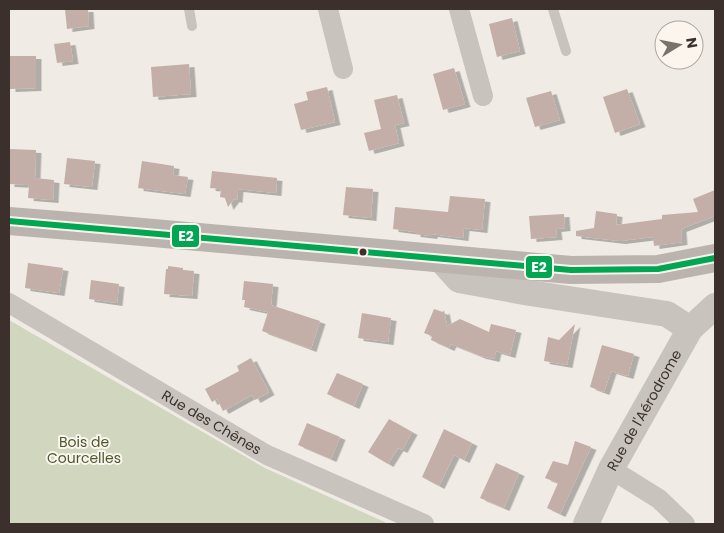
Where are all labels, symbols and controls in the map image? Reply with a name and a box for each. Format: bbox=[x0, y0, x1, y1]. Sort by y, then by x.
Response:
north arrow bbox=[654, 20, 704, 70]
text: N bbox=[681, 36, 703, 50]
line badge: E2 bbox=[171, 224, 200, 248]
text: E2 bbox=[178, 226, 194, 246]
unlabelled marker bbox=[358, 247, 368, 257]
line badge: E2 bbox=[525, 255, 553, 279]
text: E2 bbox=[531, 257, 547, 277]
street label: Rue de l'Aérodrome bbox=[602, 345, 687, 475]
street label: Rue des Chênes bbox=[158, 385, 265, 459]
park label: Bois de Courcelles bbox=[47, 432, 121, 468]

